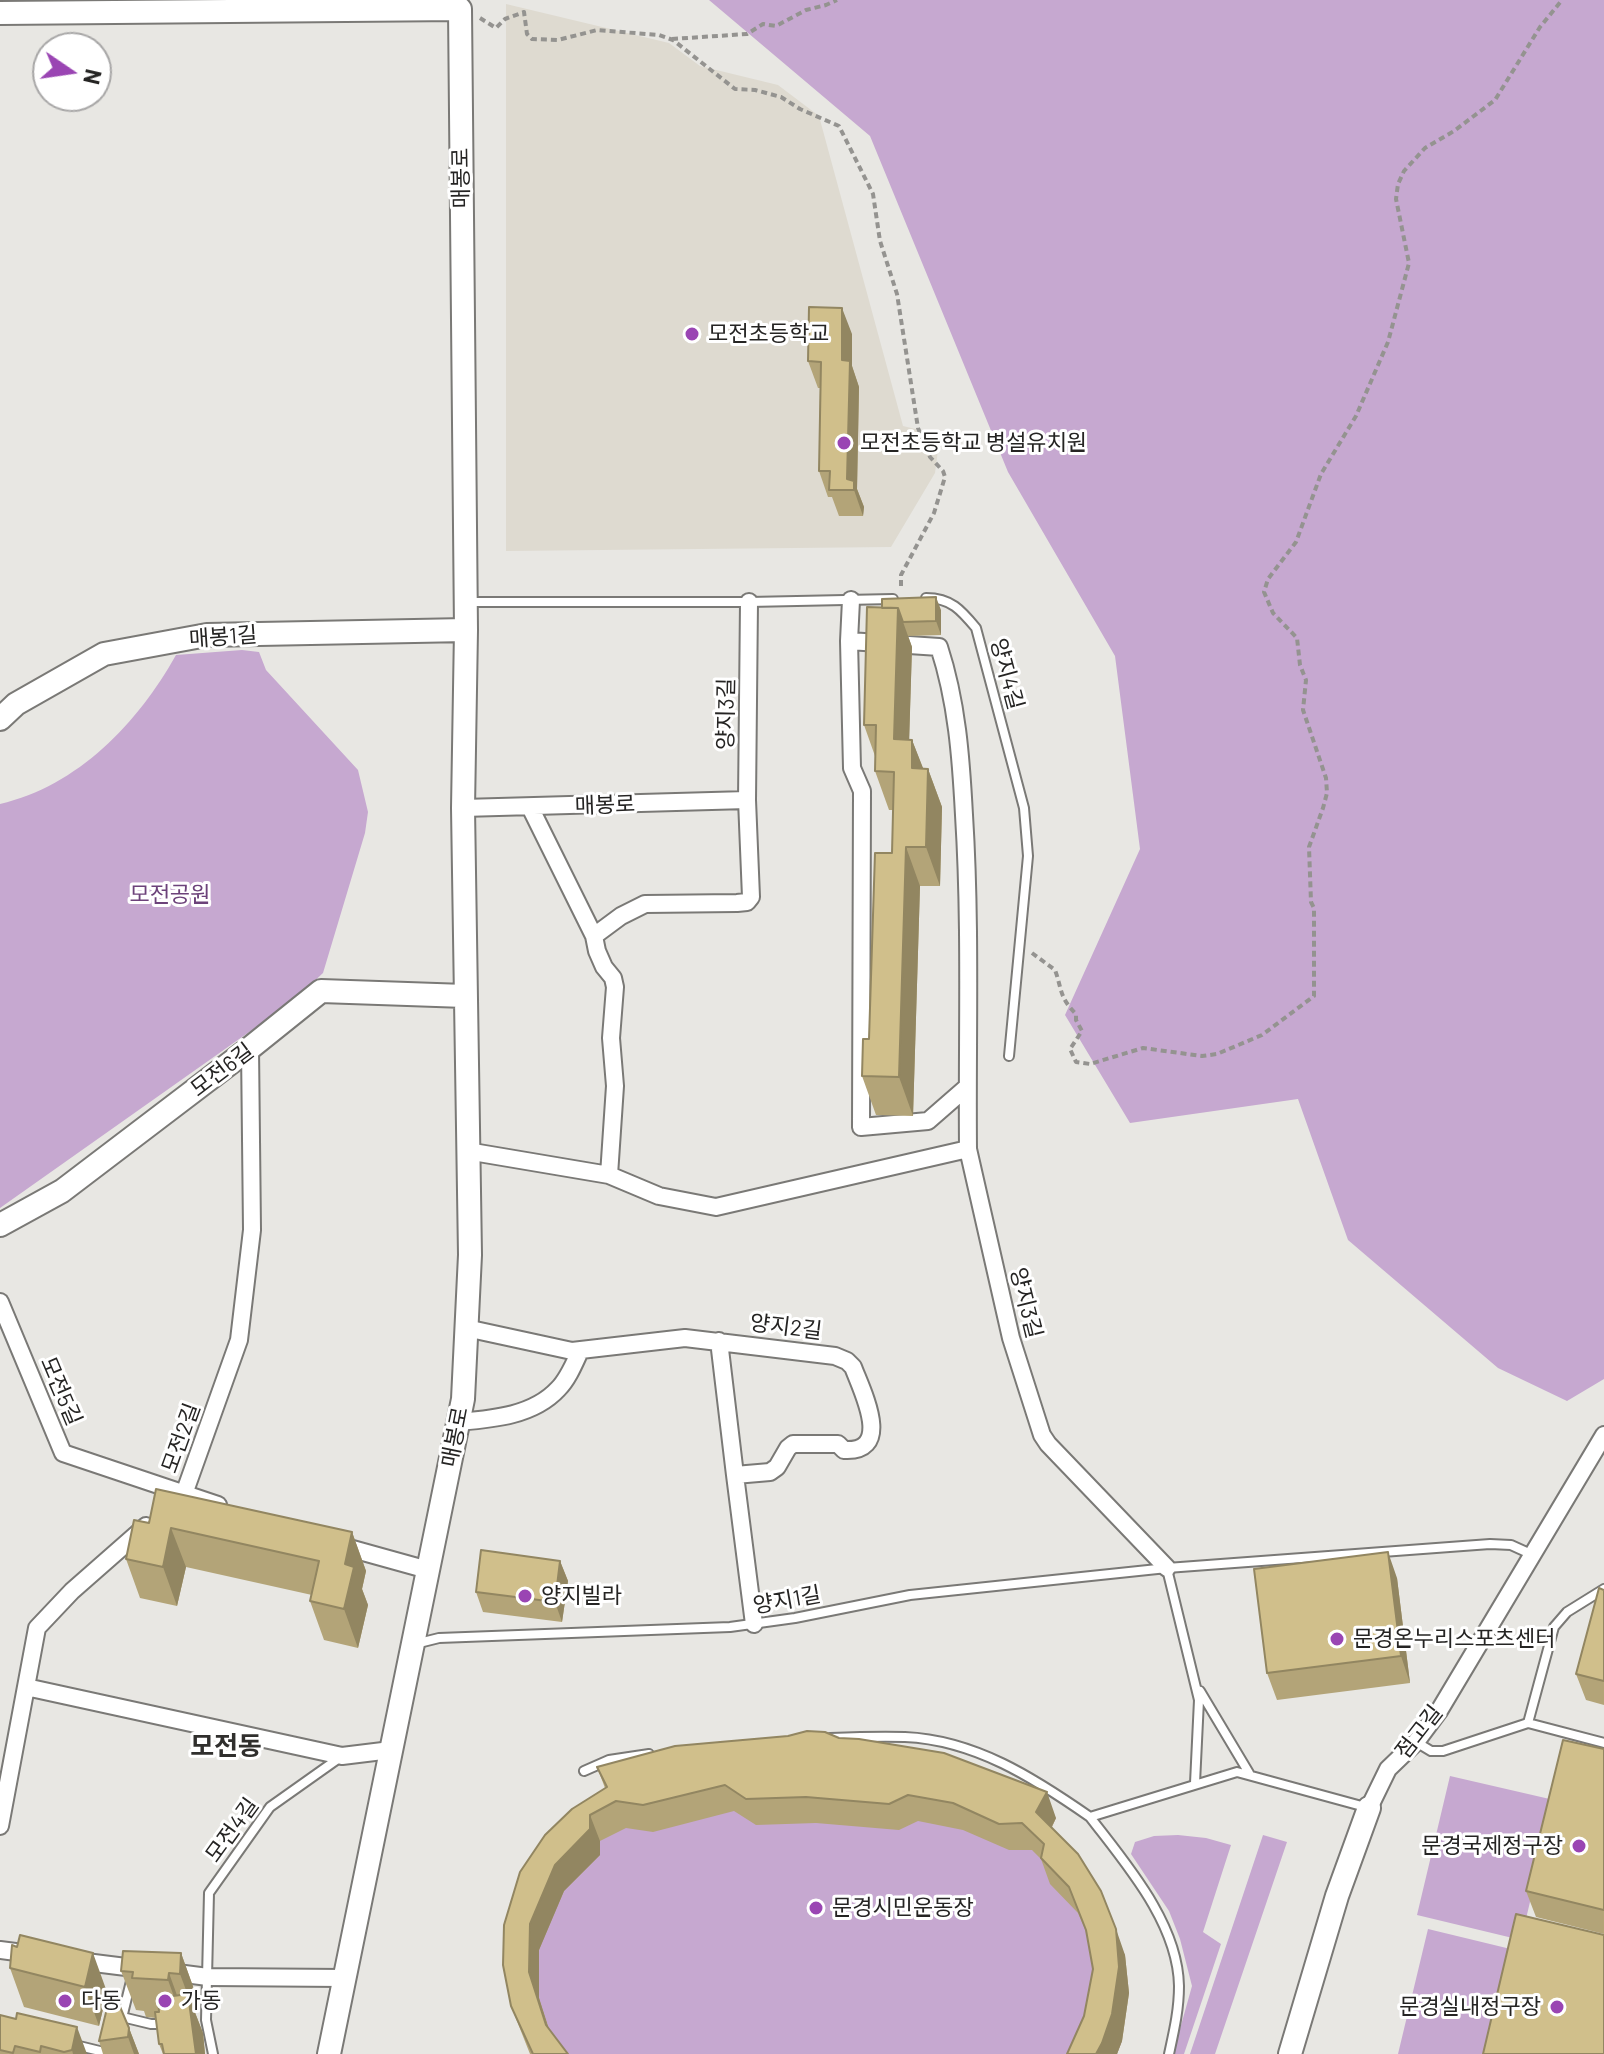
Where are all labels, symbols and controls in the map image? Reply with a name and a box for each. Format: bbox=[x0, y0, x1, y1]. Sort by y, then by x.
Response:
north arrow bbox=[32, 32, 112, 112]
text: N bbox=[79, 67, 108, 87]
street label: 매봉로 bbox=[447, 147, 475, 209]
place label: 모전초등학교 bbox=[708, 321, 829, 347]
marker: 모전초등학교 bbox=[683, 325, 701, 343]
place label: 모전초등학교 병설유치원 bbox=[860, 430, 1087, 456]
marker: 모전초등학교 병설유치원 bbox=[835, 434, 853, 452]
street label: 매봉1길 bbox=[188, 621, 258, 653]
street label: 양지4길 bbox=[985, 635, 1029, 713]
street label: 양지3길 bbox=[712, 678, 740, 750]
street label: 매봉로 bbox=[574, 791, 636, 819]
park label: 모전공원 bbox=[130, 882, 210, 908]
street label: 모전6길 bbox=[185, 1038, 259, 1102]
street label: 양지3길 bbox=[1004, 1265, 1048, 1341]
street label: 양지2길 bbox=[748, 1309, 824, 1345]
street label: 모전5길 bbox=[35, 1353, 87, 1429]
street label: 모전2길 bbox=[156, 1399, 206, 1477]
street label: 매봉로 bbox=[436, 1405, 474, 1469]
street label: 양지1길 bbox=[751, 1581, 823, 1619]
place label: 양지빌라 bbox=[541, 1583, 622, 1609]
marker: 양지빌라 bbox=[516, 1587, 534, 1605]
place label: 문경온누리스포츠센터 bbox=[1353, 1626, 1555, 1652]
marker: 문경온누리스포츠센터 bbox=[1328, 1630, 1346, 1648]
street label: 점고길 bbox=[1390, 1700, 1448, 1764]
district label: 모전동 bbox=[190, 1730, 262, 1762]
street label: 모전4길 bbox=[200, 1793, 264, 1867]
place label: 문경국제정구장 bbox=[1421, 1833, 1563, 1859]
marker: 문경국제정구장 bbox=[1570, 1837, 1588, 1855]
place label: 문경시민운동장 bbox=[832, 1895, 974, 1921]
marker: 문경시민운동장 bbox=[807, 1899, 825, 1917]
place label: 다동 bbox=[81, 1988, 121, 2014]
place label: 가동 bbox=[181, 1988, 221, 2014]
marker: 다동 bbox=[56, 1992, 74, 2010]
marker: 가동 bbox=[156, 1992, 174, 2010]
place label: 문경실내정구장 bbox=[1399, 1994, 1541, 2020]
marker: 문경실내정구장 bbox=[1548, 1998, 1566, 2016]

